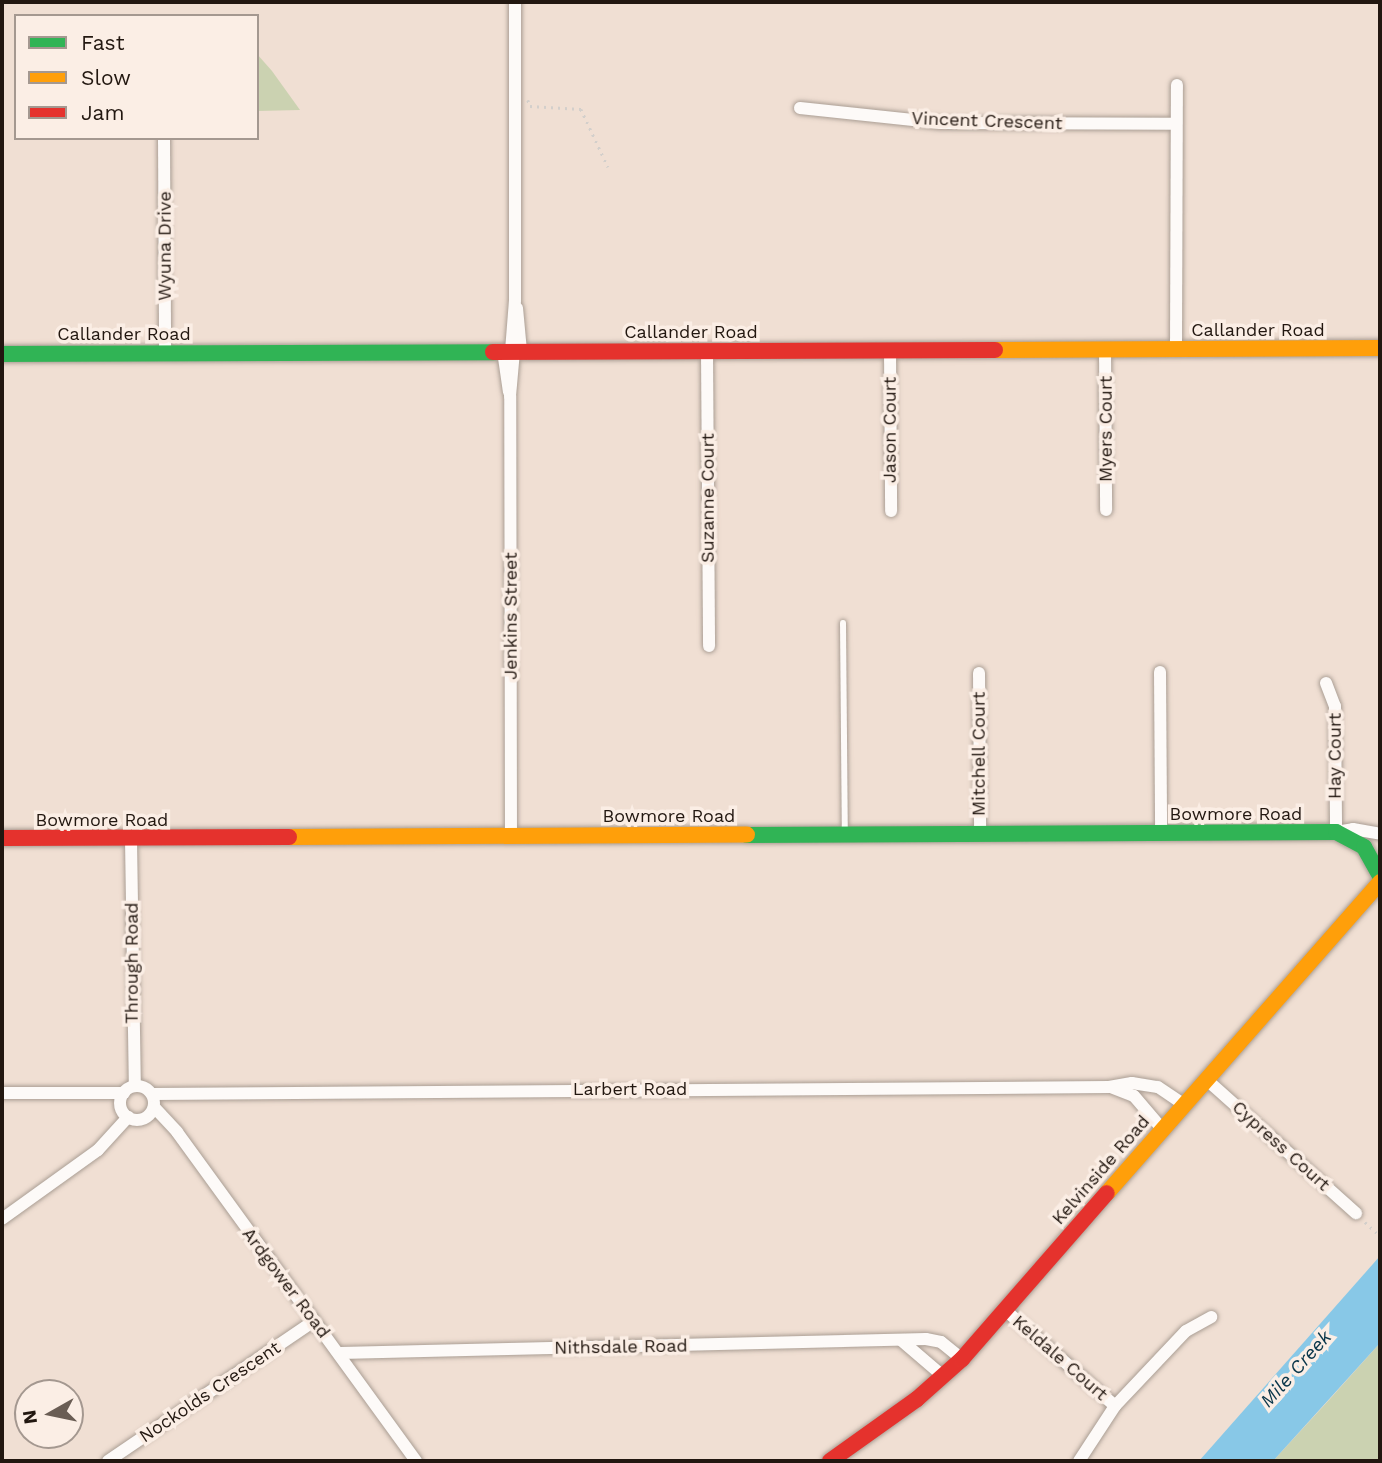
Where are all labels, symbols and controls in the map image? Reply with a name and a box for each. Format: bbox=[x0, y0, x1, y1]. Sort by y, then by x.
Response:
legend bbox=[14, 14, 259, 140]
text: Fast bbox=[81, 30, 125, 55]
text: Slow bbox=[81, 65, 131, 90]
text: Jam bbox=[81, 100, 124, 125]
street label: Vincent Crescent bbox=[911, 108, 1063, 134]
street label: Wyuna Drive bbox=[154, 191, 176, 301]
street label: Callander Road bbox=[1191, 319, 1325, 341]
street label: Callander Road bbox=[624, 321, 758, 343]
street label: Callander Road bbox=[57, 323, 191, 345]
street label: Myers Court bbox=[1095, 376, 1117, 482]
street label: Jason Court bbox=[879, 377, 901, 483]
street label: Suzanne Court bbox=[697, 433, 719, 563]
street label: Jenkins Street bbox=[500, 552, 522, 680]
street label: Mitchell Court bbox=[968, 691, 990, 817]
street label: Hay Court bbox=[1324, 713, 1346, 799]
street label: Bowmore Road bbox=[1170, 803, 1302, 825]
street label: Bowmore Road bbox=[603, 805, 735, 827]
street label: Bowmore Road bbox=[36, 809, 168, 831]
street label: Through Road bbox=[121, 902, 143, 1024]
street label: Larbert Road bbox=[573, 1078, 687, 1100]
street label: Cypress Court bbox=[1228, 1096, 1334, 1196]
street label: Kelvinside Road bbox=[1048, 1111, 1154, 1229]
street label: Ardgower Road bbox=[237, 1223, 335, 1343]
street label: Keldale Court bbox=[1008, 1311, 1112, 1405]
water label: Mile Creek bbox=[1256, 1326, 1336, 1412]
street label: Nithsdale Road bbox=[554, 1335, 688, 1359]
street label: Nockolds Crescent bbox=[135, 1337, 285, 1447]
north arrow bbox=[14, 1379, 84, 1449]
text: N bbox=[17, 1408, 42, 1426]

